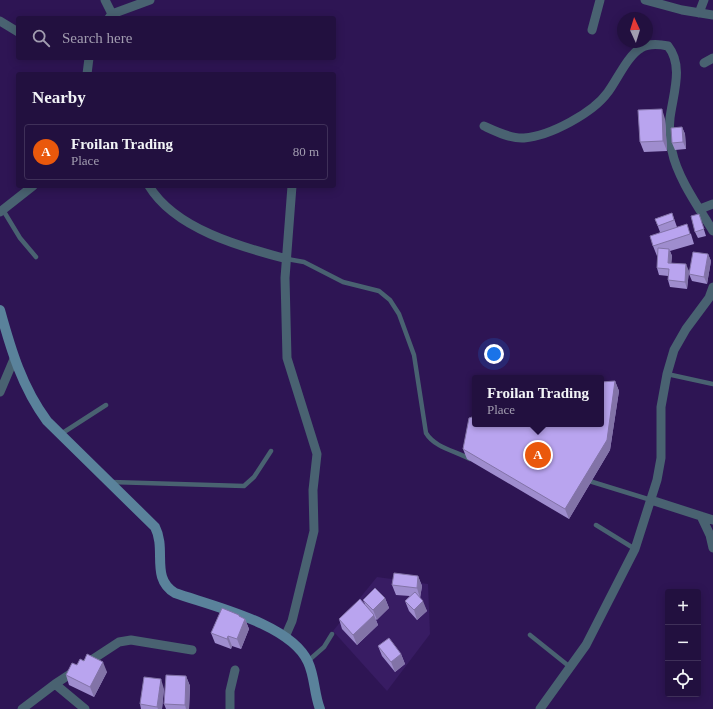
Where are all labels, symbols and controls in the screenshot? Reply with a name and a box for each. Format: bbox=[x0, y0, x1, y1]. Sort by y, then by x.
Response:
north arrow bbox=[617, 12, 653, 48]
search box bbox=[16, 16, 336, 60]
icon: search bbox=[30, 27, 52, 49]
text: Search here bbox=[62, 30, 132, 46]
text: Nearby bbox=[32, 88, 86, 107]
text: Froilan Trading bbox=[71, 136, 173, 152]
text: A bbox=[41, 144, 51, 159]
text: 80 m bbox=[293, 144, 319, 159]
text: Place bbox=[71, 153, 99, 168]
your location bbox=[484, 344, 504, 364]
popup bbox=[472, 375, 604, 427]
text: Froilan Trading bbox=[487, 385, 589, 401]
text: Place bbox=[487, 402, 515, 417]
pin: A bbox=[525, 440, 551, 470]
map controls bbox=[665, 589, 701, 697]
button: + bbox=[665, 589, 701, 625]
button: − bbox=[665, 625, 701, 661]
button: locate bbox=[665, 661, 701, 697]

